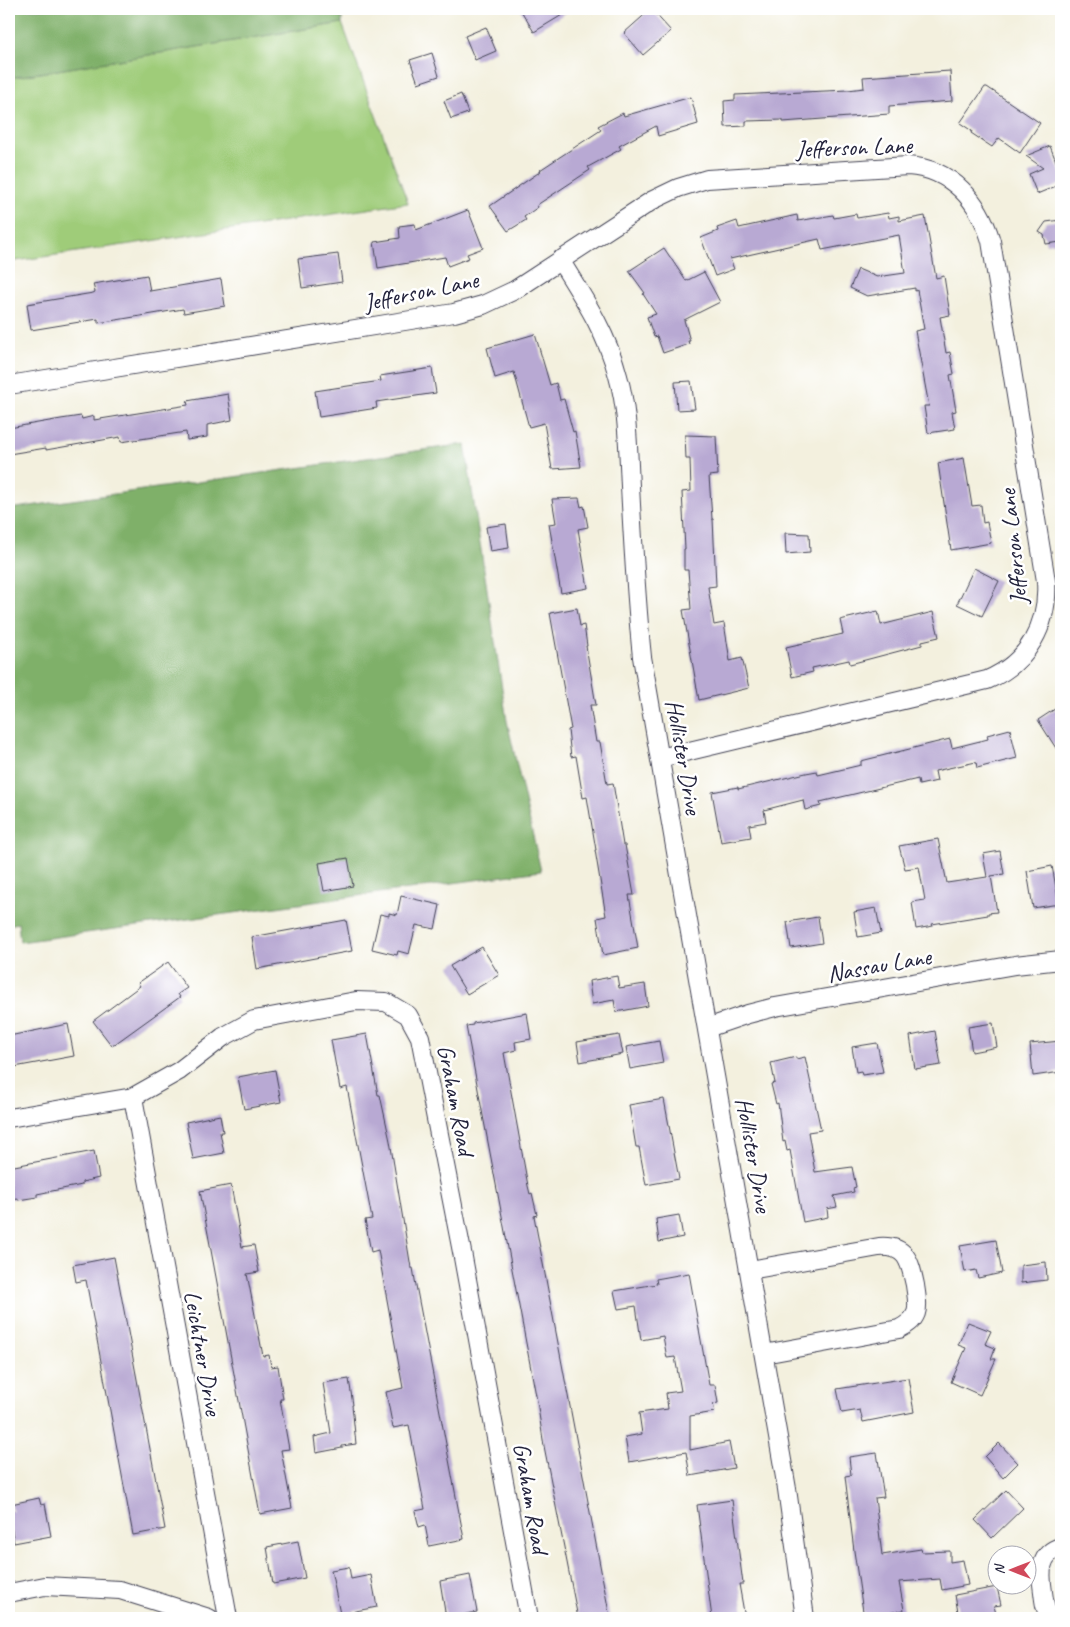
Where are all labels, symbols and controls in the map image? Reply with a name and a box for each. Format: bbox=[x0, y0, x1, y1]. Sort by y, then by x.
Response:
street label: Jefferson Lane bbox=[795, 130, 915, 164]
street label: Jefferson Lane bbox=[360, 264, 483, 318]
street label: Jefferson Lane bbox=[992, 486, 1034, 607]
street label: Hollister Drive bbox=[659, 697, 709, 819]
street label: Nassau Lane bbox=[825, 941, 935, 989]
street label: Graham Road bbox=[431, 1042, 482, 1161]
street label: Hollister Drive bbox=[729, 1095, 779, 1217]
street label: Leichtner Drive bbox=[177, 1288, 229, 1420]
street label: Graham Road bbox=[507, 1440, 556, 1559]
north arrow bbox=[988, 1544, 1038, 1594]
text: N bbox=[991, 1563, 1008, 1574]

